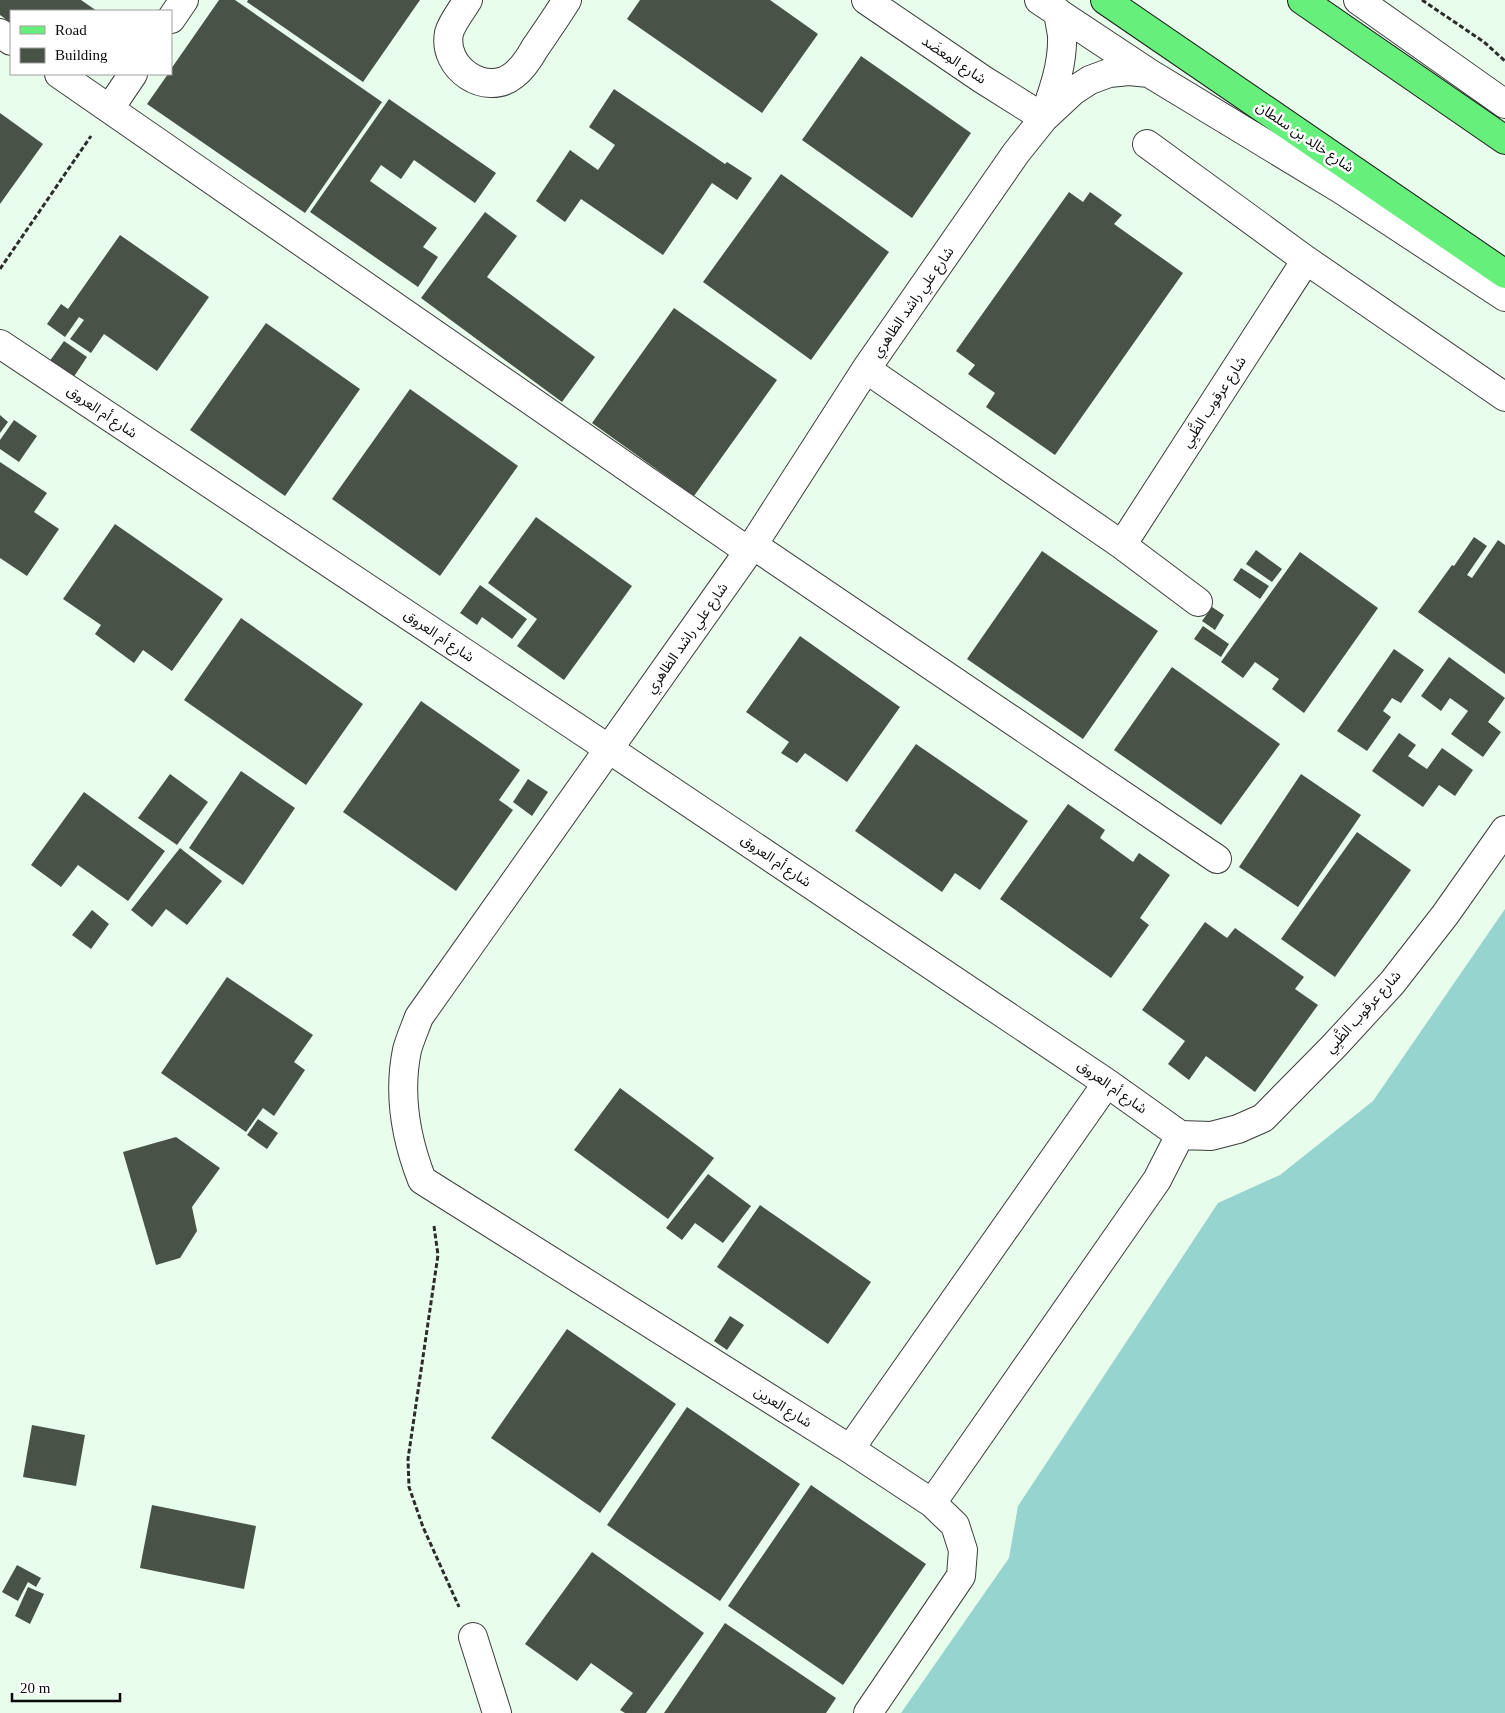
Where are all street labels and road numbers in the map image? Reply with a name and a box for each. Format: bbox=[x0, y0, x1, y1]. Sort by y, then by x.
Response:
street label: شارع المِعضَد bbox=[917, 33, 989, 89]
street label: شارع خالِد بن سلطان bbox=[1252, 99, 1356, 178]
street label: شارع علي راشد الظاهري bbox=[869, 244, 959, 362]
street label: شارع عرقوب الظَّبِي bbox=[1176, 352, 1252, 452]
street label: شارع أم العروق bbox=[62, 382, 141, 443]
street label: شارع علي راشد الظاهري bbox=[643, 580, 733, 698]
street label: شارع أم العروق bbox=[399, 606, 478, 667]
street label: شارع أم العروق bbox=[736, 831, 815, 892]
street label: شارع عرقوب الظَّبِي bbox=[1320, 966, 1406, 1058]
street label: شارع أم العروق bbox=[1073, 1056, 1151, 1119]
street label: شارع العرين bbox=[750, 1384, 814, 1433]

